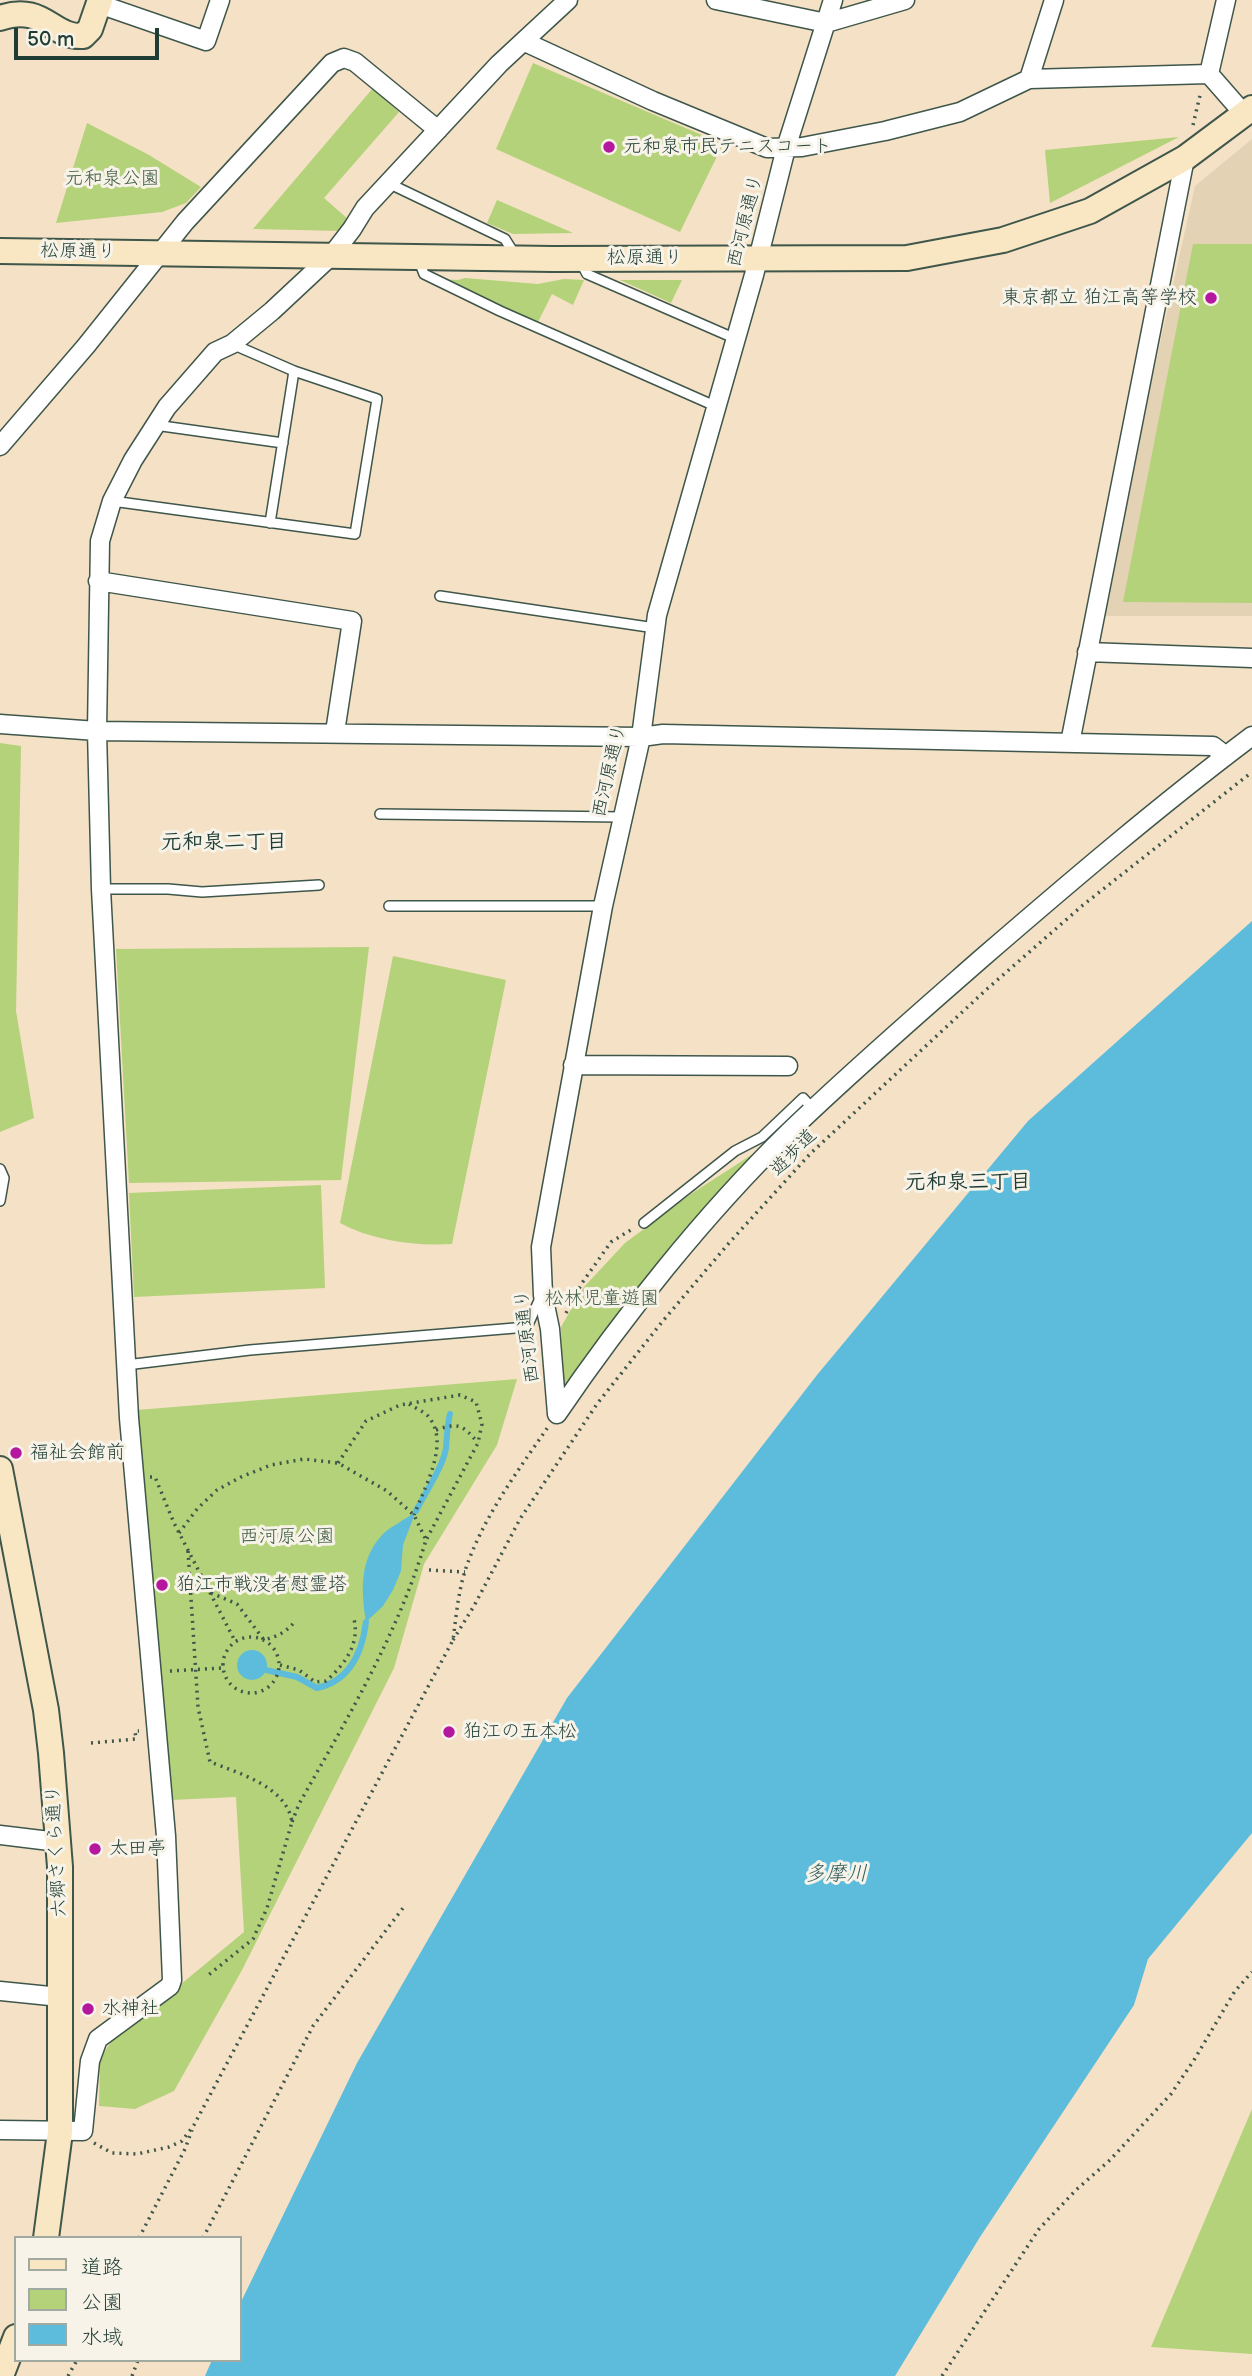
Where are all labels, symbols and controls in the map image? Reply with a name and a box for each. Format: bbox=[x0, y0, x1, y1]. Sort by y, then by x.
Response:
scale bar bbox=[18, 14, 163, 58]
text: 50 m bbox=[27, 27, 74, 52]
place label: 元和泉市民テニスコート bbox=[623, 136, 832, 158]
marker: 元和泉市民テニスコート bbox=[601, 139, 617, 155]
park label: 元和泉公園 bbox=[65, 168, 159, 190]
street label: 西河原通り bbox=[723, 172, 769, 270]
street label: 松原通り bbox=[40, 240, 116, 264]
street label: 松原通り bbox=[607, 247, 683, 269]
place label: 東京都立 狛江高等学校 bbox=[1002, 287, 1197, 309]
marker: 東京都立 狛江高等学校 bbox=[1203, 290, 1219, 306]
street label: 西河原通り bbox=[588, 722, 632, 820]
district label: 元和泉二丁目 bbox=[161, 830, 287, 856]
street label: 遊歩道 bbox=[766, 1125, 822, 1181]
district label: 元和泉三丁目 bbox=[905, 1170, 1031, 1196]
street label: 西河原通り bbox=[511, 1287, 545, 1385]
park label: 松林児童遊園 bbox=[545, 1288, 659, 1310]
place label: 福祉会館前 bbox=[30, 1442, 125, 1464]
marker: 福祉会館前 bbox=[8, 1445, 24, 1461]
park label: 西河原公園 bbox=[240, 1526, 334, 1548]
place label: 狛江市戦没者慰霊塔 bbox=[176, 1574, 347, 1596]
marker: 狛江市戦没者慰霊塔 bbox=[154, 1577, 170, 1593]
place label: 狛江の五本松 bbox=[463, 1721, 577, 1743]
marker: 狛江の五本松 bbox=[441, 1724, 457, 1740]
street label: 六郷さくら通り bbox=[42, 1784, 72, 1918]
place label: 太田亭 bbox=[109, 1838, 166, 1860]
marker: 太田亭 bbox=[87, 1841, 103, 1857]
water label: 多摩川 bbox=[805, 1862, 867, 1888]
place label: 水神社 bbox=[102, 1998, 159, 2020]
marker: 水神社 bbox=[80, 2001, 96, 2017]
legend bbox=[14, 2236, 242, 2362]
text: 道路 bbox=[81, 2255, 123, 2280]
text: 公園 bbox=[81, 2290, 123, 2315]
text: 水域 bbox=[81, 2325, 123, 2350]

